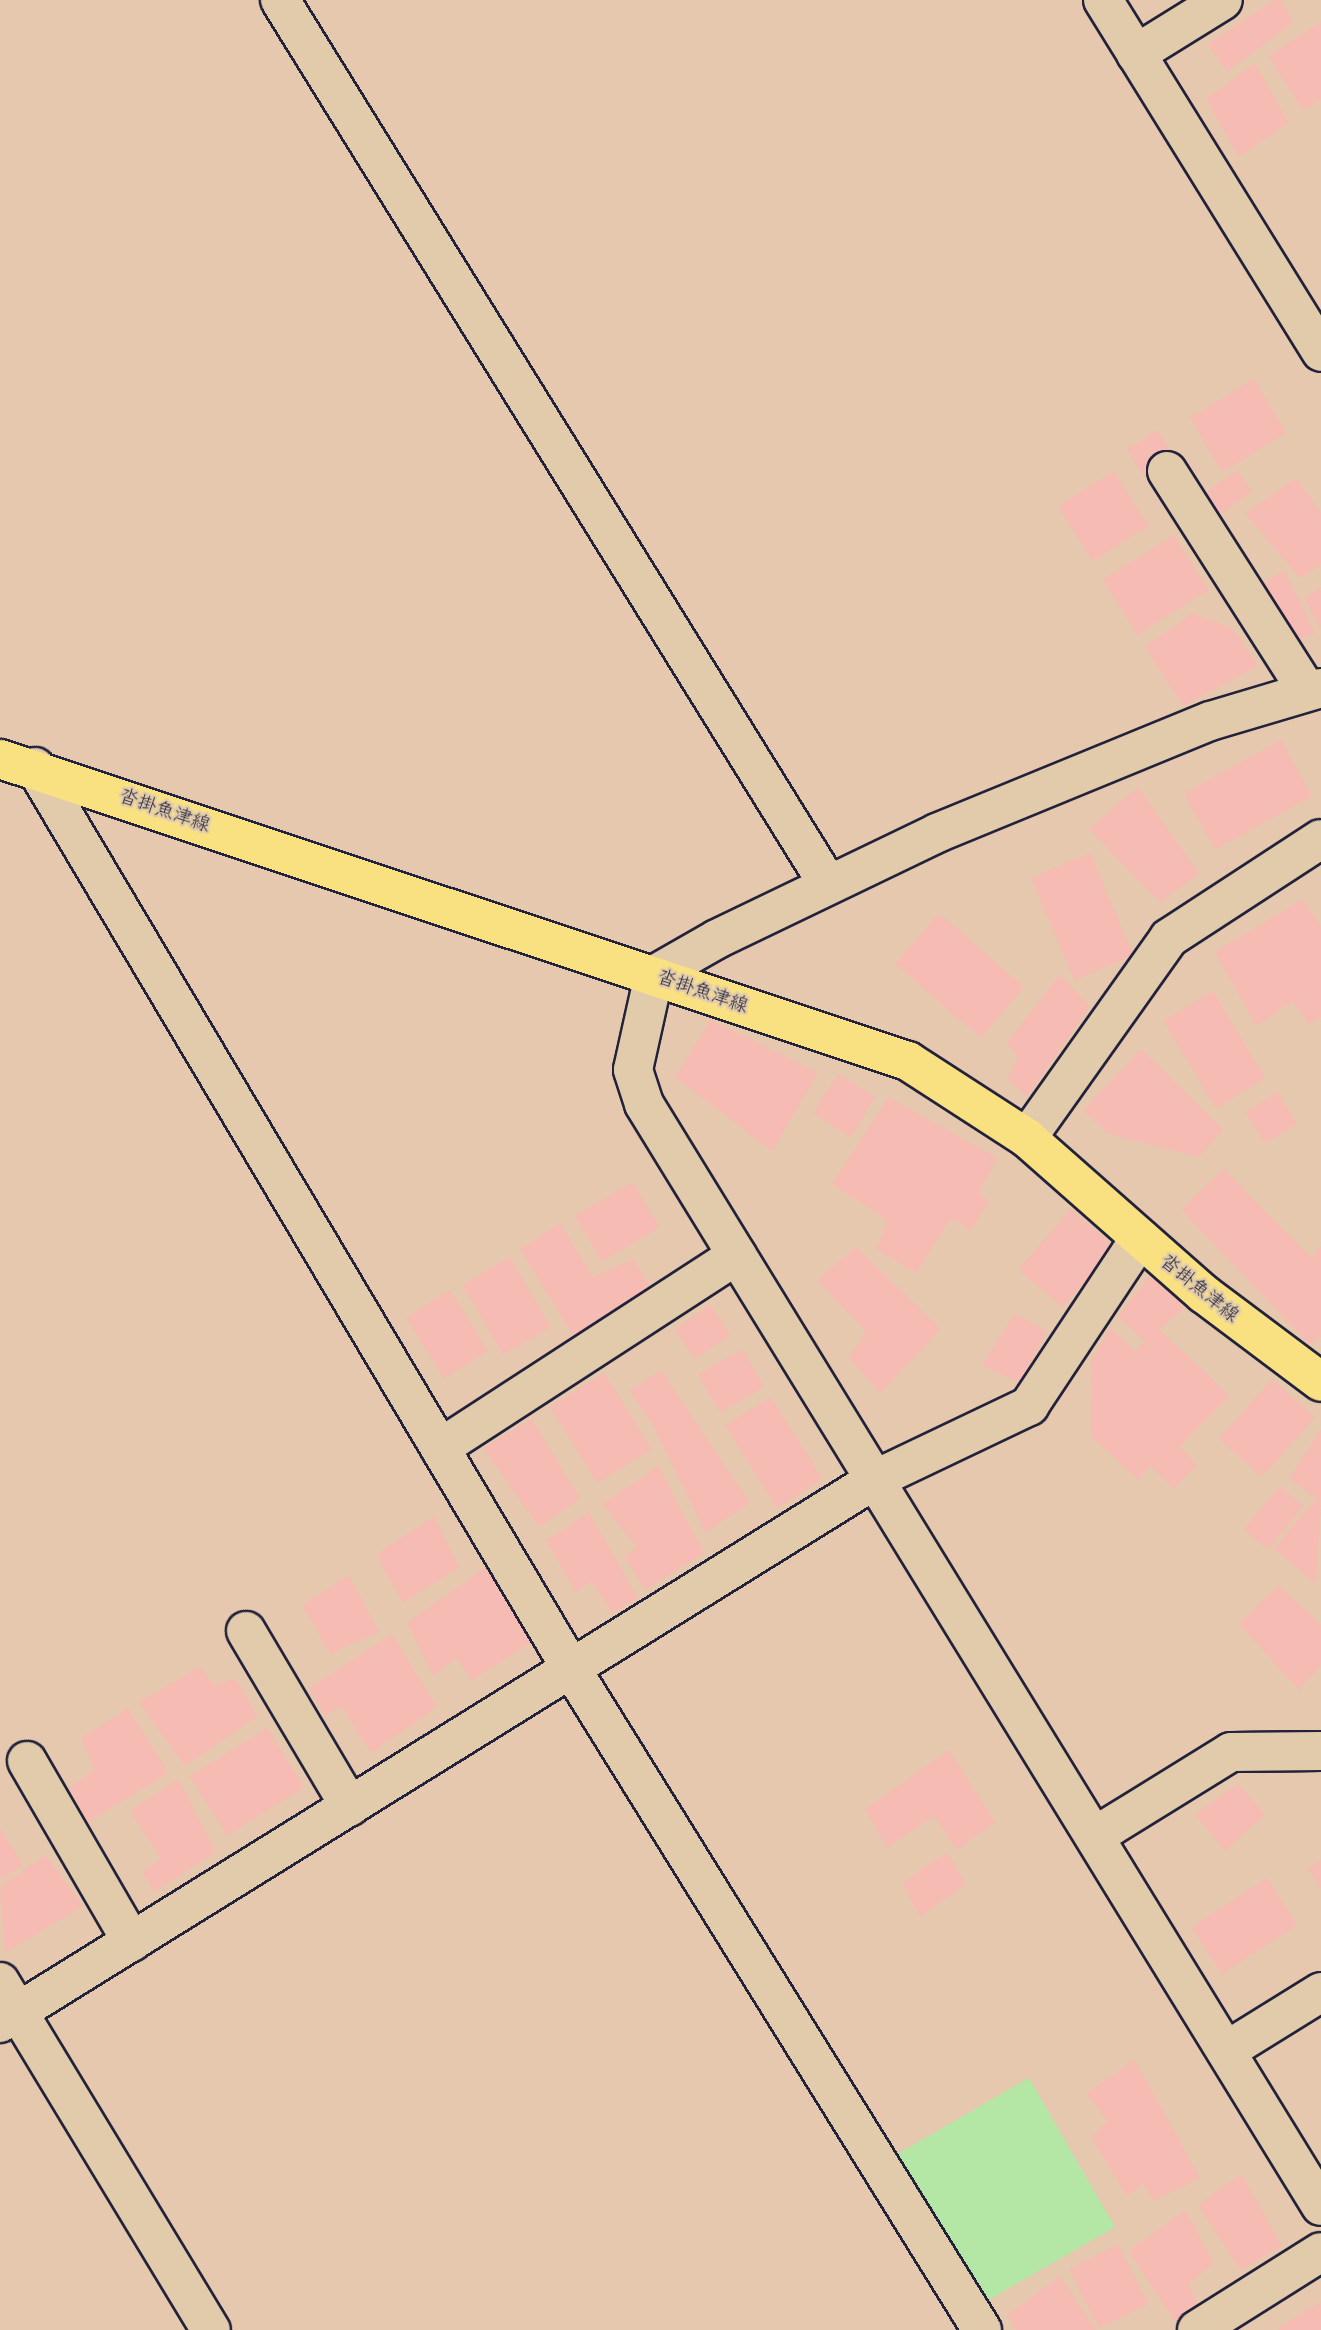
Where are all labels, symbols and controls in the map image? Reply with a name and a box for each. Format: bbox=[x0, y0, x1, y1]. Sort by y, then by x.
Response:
street label: 沓掛魚津線 bbox=[116, 784, 214, 836]
street label: 沓掛魚津線 bbox=[654, 965, 752, 1017]
street label: 沓掛魚津線 bbox=[1156, 1249, 1244, 1327]

